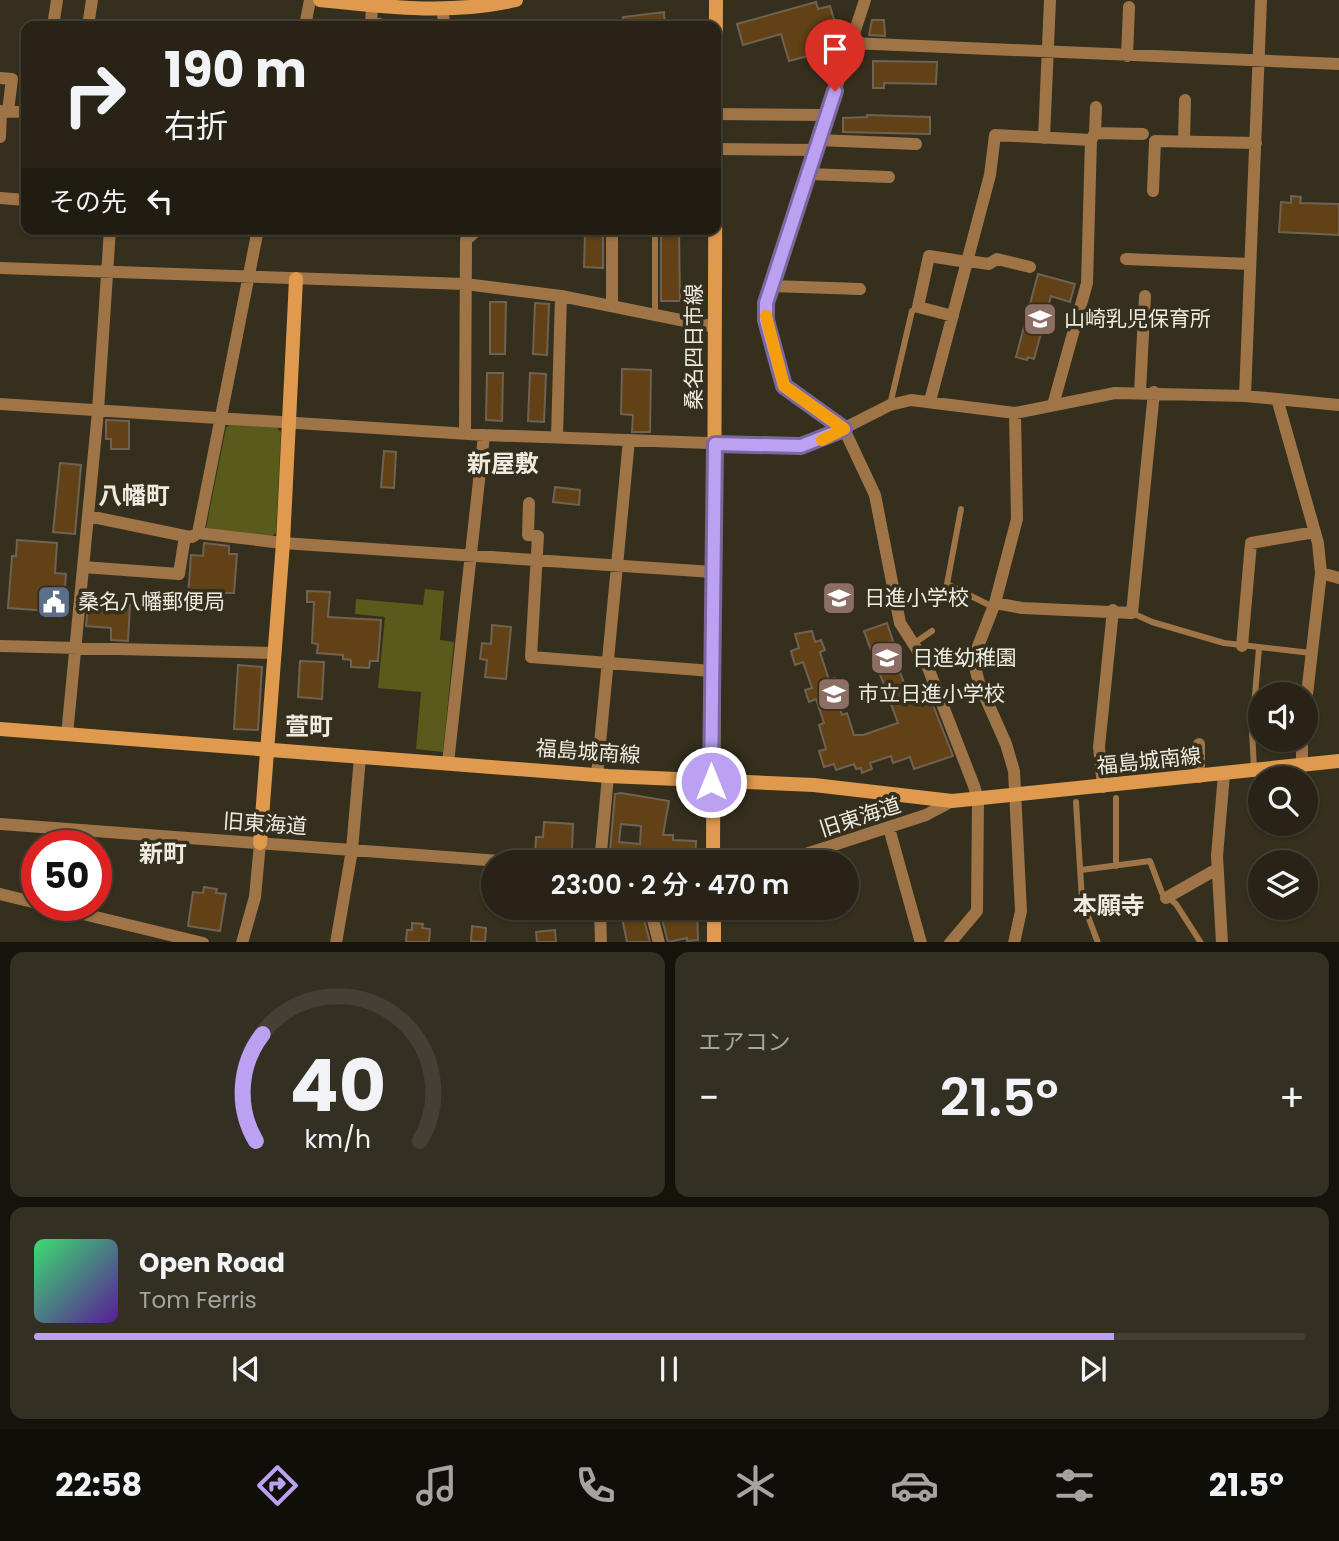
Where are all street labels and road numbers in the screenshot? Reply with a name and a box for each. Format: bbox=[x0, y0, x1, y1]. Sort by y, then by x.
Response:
street label: 桑名四日市線 bbox=[679, 284, 708, 410]
street label: 福島城南線 bbox=[535, 733, 641, 770]
street label: 福島城南線 bbox=[1095, 741, 1203, 780]
street label: 旧東海道 bbox=[815, 790, 904, 843]
street label: 旧東海道 bbox=[222, 806, 308, 841]

